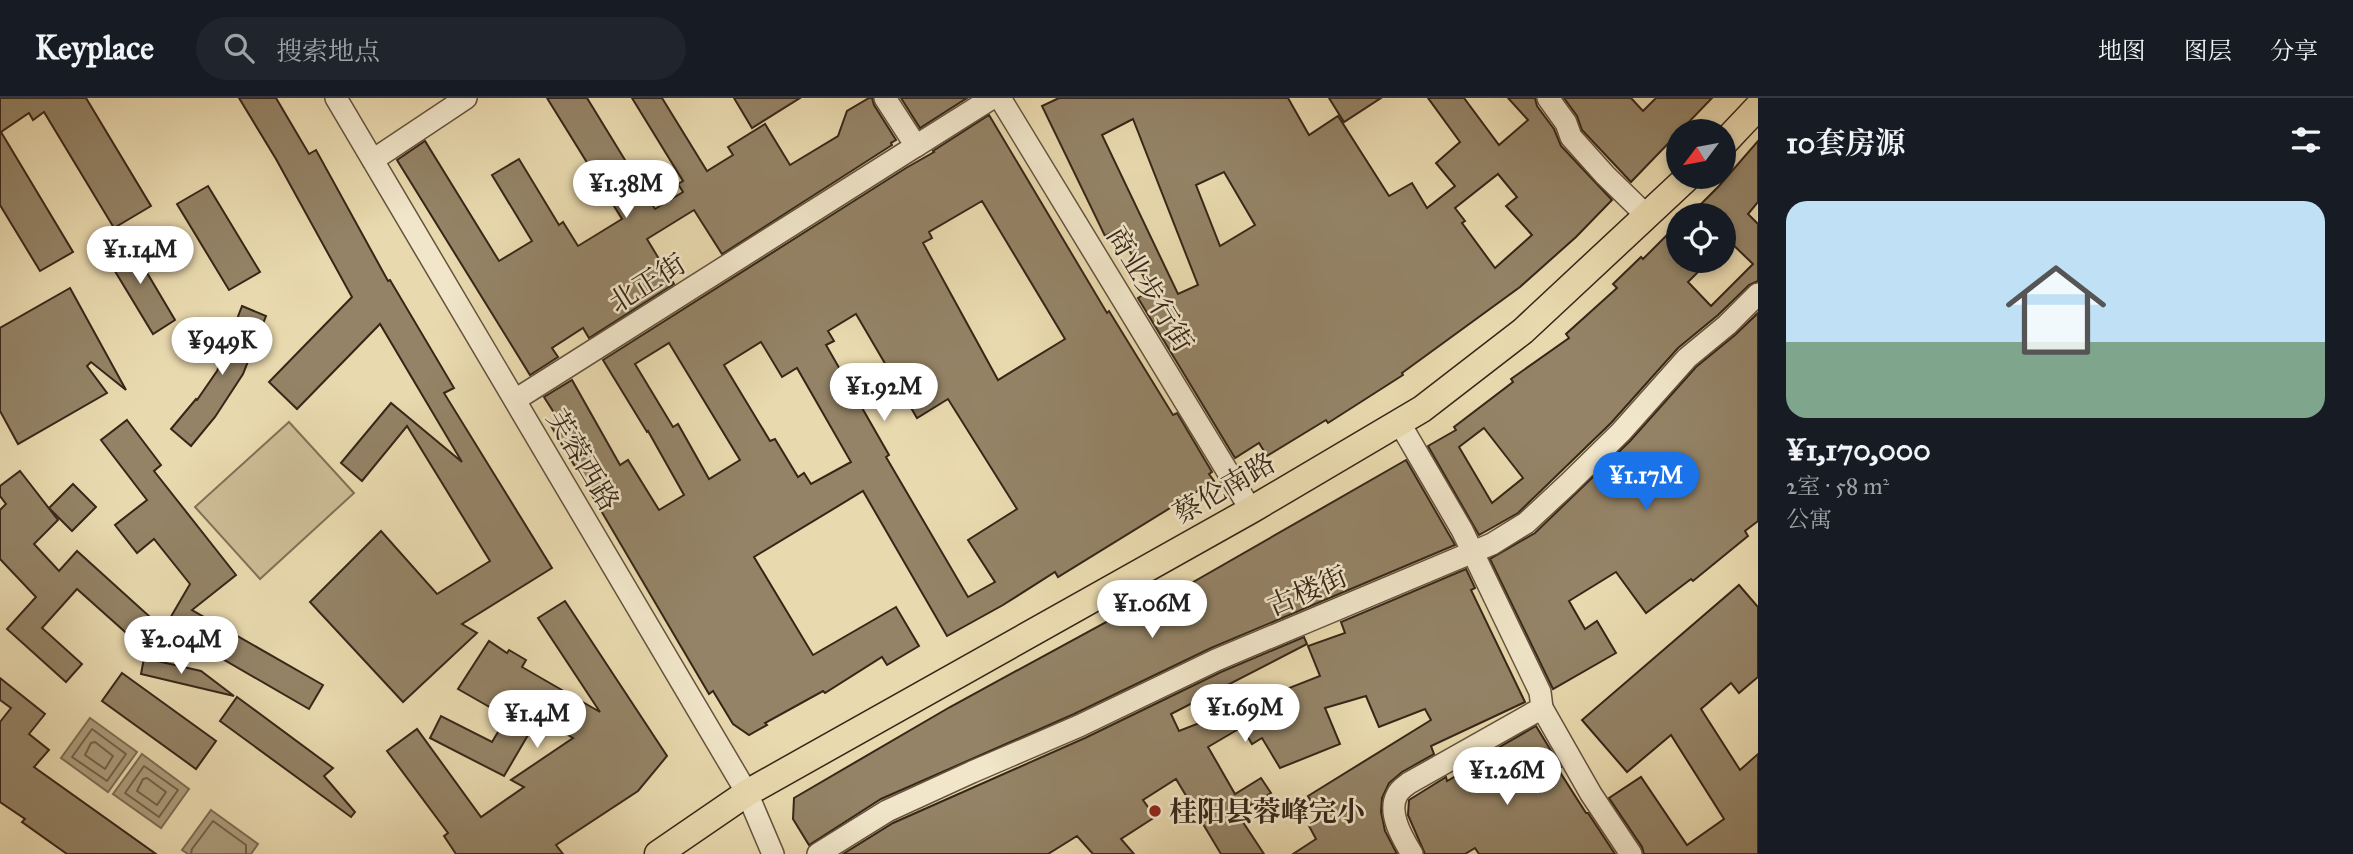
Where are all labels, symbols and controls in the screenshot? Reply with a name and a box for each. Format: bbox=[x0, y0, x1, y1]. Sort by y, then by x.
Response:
search box bbox=[196, 17, 686, 80]
text: Keyplace bbox=[35, 28, 154, 68]
icon: search bbox=[220, 29, 258, 67]
text: 搜索地点 bbox=[276, 35, 380, 67]
text: 地图 bbox=[2098, 36, 2146, 66]
text: 图层 bbox=[2184, 36, 2232, 66]
text: 分享 bbox=[2270, 36, 2318, 66]
north arrow bbox=[1666, 119, 1736, 189]
map controls bbox=[1666, 119, 1736, 273]
icon: filters bbox=[2287, 121, 2325, 159]
text: 10套房源 bbox=[1786, 125, 1905, 161]
pin: ¥1.38M bbox=[569, 160, 683, 220]
text: ¥1.38M bbox=[589, 169, 663, 197]
button: locate bbox=[1666, 203, 1736, 273]
street label: 商业步行街 bbox=[1099, 220, 1201, 358]
pin: ¥1.14M bbox=[83, 226, 197, 286]
text: ¥1.14M bbox=[103, 235, 177, 263]
street label: 北正街 bbox=[602, 246, 692, 320]
icon: home bbox=[1993, 247, 2119, 373]
pin: ¥949K bbox=[173, 317, 271, 377]
text: ¥949K bbox=[188, 326, 256, 354]
pin: ¥1.92M bbox=[827, 364, 941, 423]
text: ¥1.92M bbox=[846, 372, 922, 400]
street label: 芙蓉西路 bbox=[539, 403, 627, 517]
text: ¥1,170,000 bbox=[1786, 432, 1931, 468]
street label: 蔡伦南路 bbox=[1167, 445, 1281, 531]
pin: ¥1.17M bbox=[1589, 452, 1703, 512]
text: ¥1.17M bbox=[1609, 461, 1683, 489]
text: 2室 · 58 m² bbox=[1786, 472, 1889, 500]
text: 公寓 bbox=[1786, 505, 1832, 533]
street label: 古楼街 bbox=[1261, 558, 1353, 624]
pin: ¥1.06M bbox=[1095, 580, 1209, 640]
text: ¥1.06M bbox=[1113, 589, 1191, 617]
pin: ¥2.04M bbox=[124, 616, 238, 676]
text: ¥2.04M bbox=[140, 625, 222, 653]
pin: ¥1.69M bbox=[1188, 684, 1302, 744]
pin: ¥1.4M bbox=[488, 690, 586, 750]
text: ¥1.69M bbox=[1207, 693, 1283, 721]
text: ¥1.4M bbox=[504, 699, 570, 727]
pin: ¥1.26M bbox=[1450, 748, 1564, 807]
text: ¥1.26M bbox=[1469, 756, 1545, 784]
place label: 桂阳县蓉峰完小 bbox=[1169, 794, 1365, 829]
marker: 桂阳县蓉峰完小 bbox=[1147, 803, 1163, 819]

